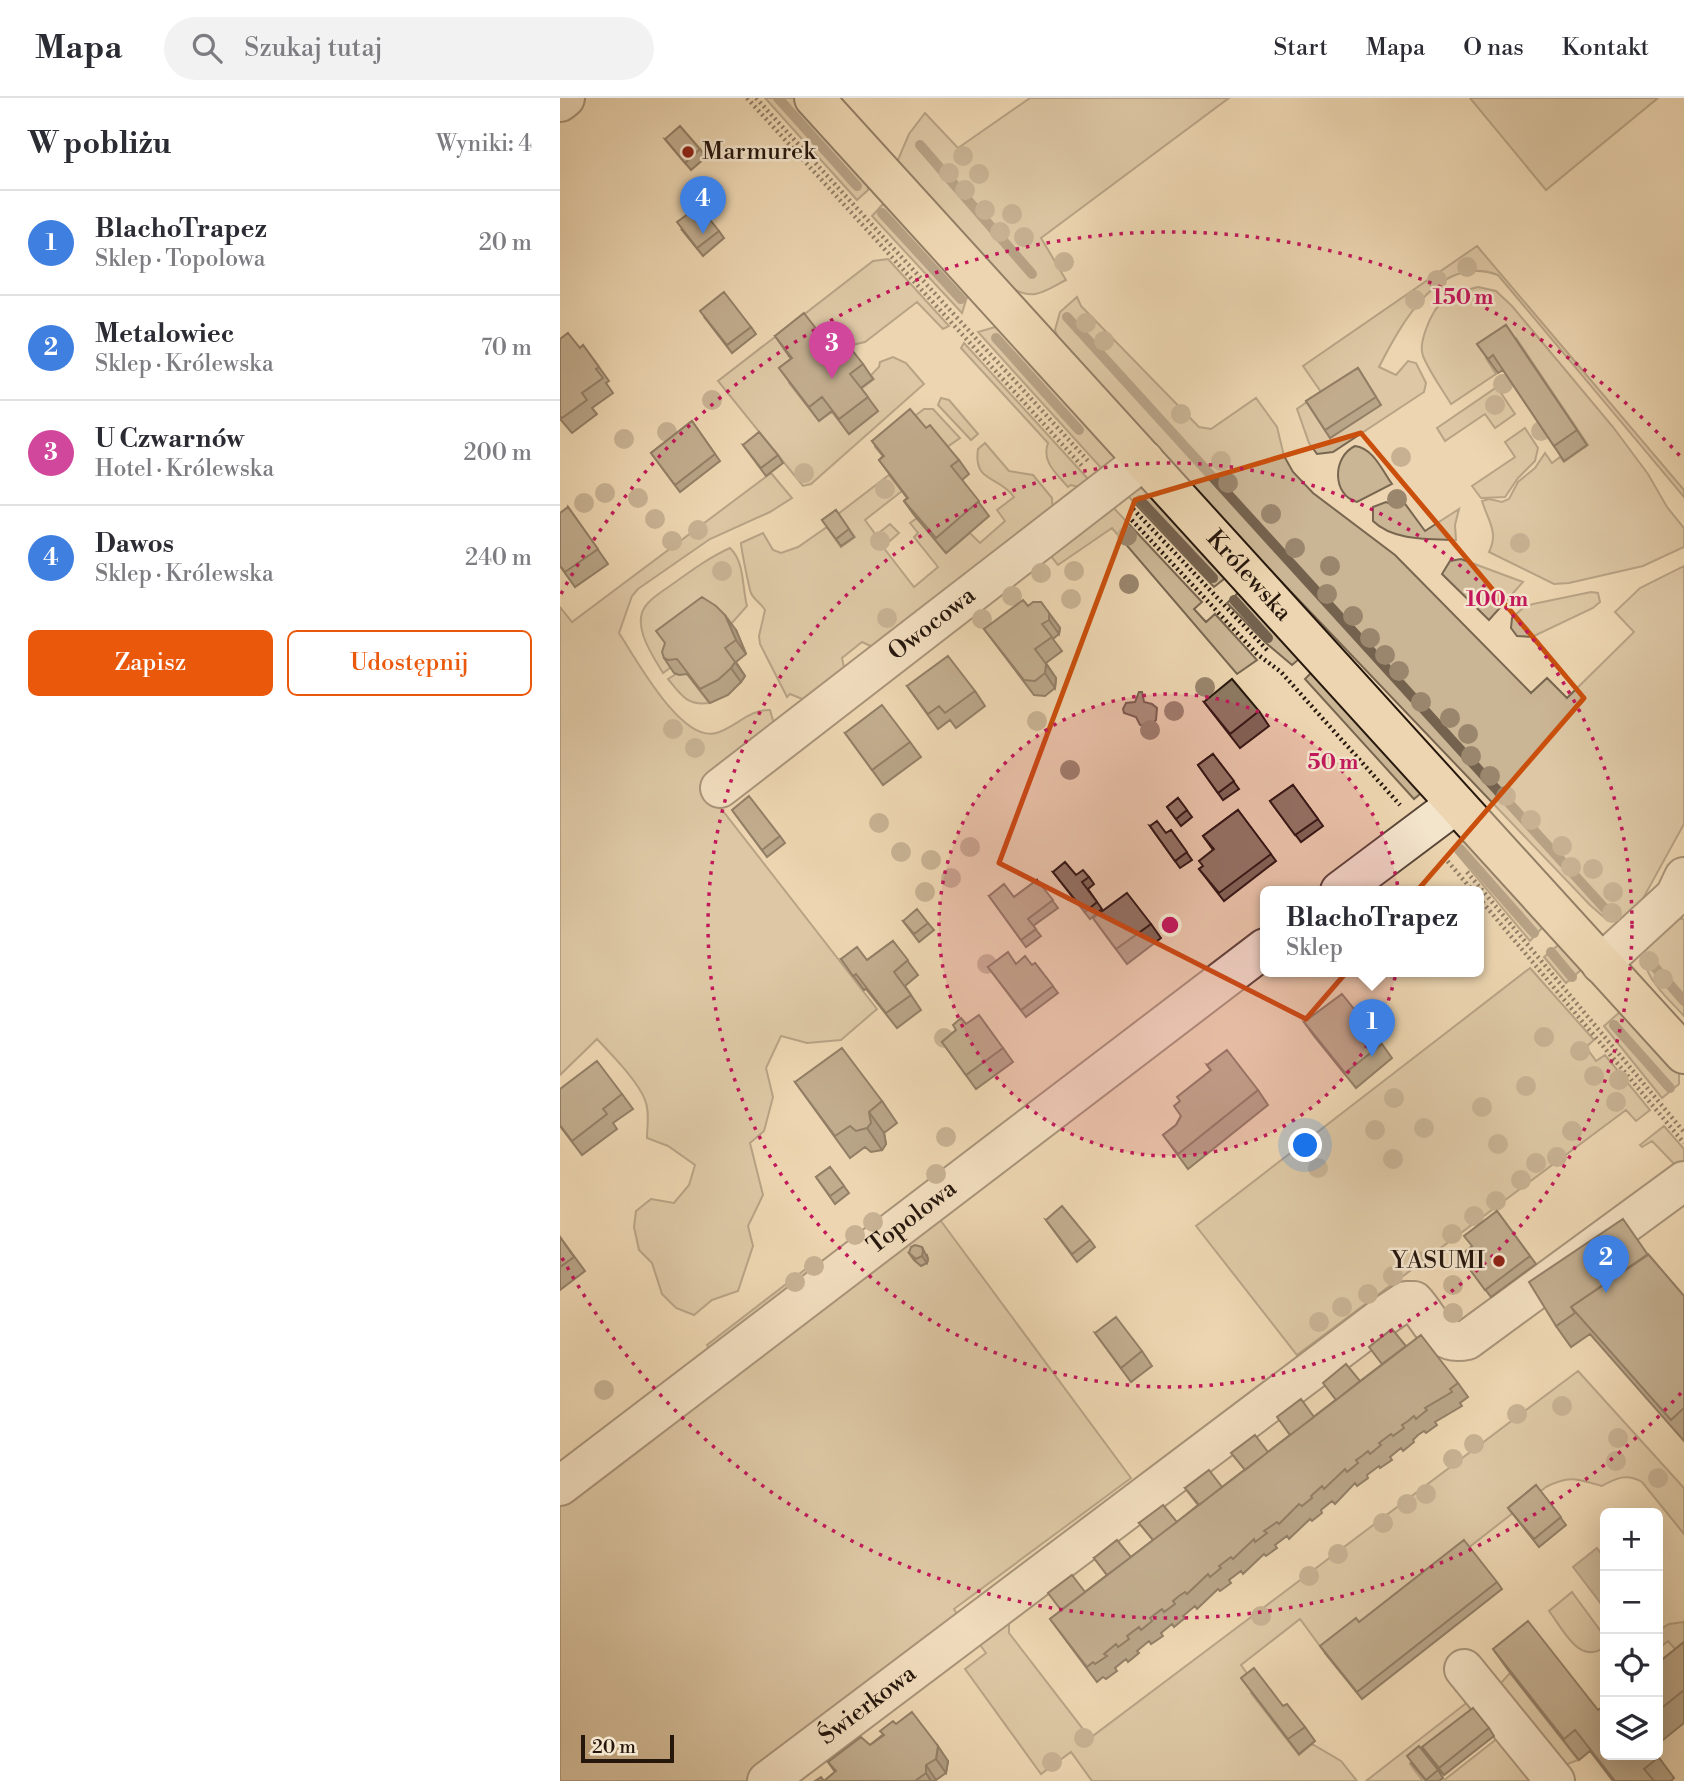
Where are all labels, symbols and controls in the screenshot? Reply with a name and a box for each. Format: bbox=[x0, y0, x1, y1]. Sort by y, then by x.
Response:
search box bbox=[164, 17, 654, 80]
text: Mapa bbox=[35, 28, 122, 69]
icon: search bbox=[188, 29, 226, 67]
text: Szukaj tutaj bbox=[244, 32, 383, 64]
text: Start bbox=[1273, 33, 1328, 63]
text: Mapa bbox=[1366, 33, 1425, 63]
text: O nas bbox=[1463, 33, 1524, 63]
text: Kontakt bbox=[1562, 33, 1649, 63]
text: W pobliżu bbox=[28, 125, 171, 163]
text: Wyniki: 4 bbox=[436, 130, 532, 158]
place label: Marmurek bbox=[702, 137, 817, 167]
marker: Marmurek bbox=[680, 144, 696, 160]
pin: 4 bbox=[680, 176, 726, 234]
text: BlachoTrapez bbox=[95, 213, 267, 245]
text: 1 bbox=[45, 229, 57, 257]
text: 20 m bbox=[479, 229, 532, 257]
text: Sklep · Topolowa bbox=[95, 245, 265, 273]
text: 150 m bbox=[1433, 285, 1493, 311]
text: Metalowiec bbox=[95, 318, 234, 350]
pin: 3 bbox=[809, 321, 855, 379]
text: 2 bbox=[44, 334, 58, 362]
text: 70 m bbox=[481, 334, 532, 362]
text: Sklep · Królewska bbox=[95, 350, 274, 378]
text: U Czwarnów bbox=[95, 423, 244, 455]
text: 3 bbox=[44, 439, 58, 467]
text: 200 m bbox=[464, 439, 532, 467]
text: Hotel · Królewska bbox=[95, 455, 274, 483]
street label: Królewska bbox=[1200, 524, 1299, 628]
text: Dawos bbox=[95, 528, 174, 560]
text: 4 bbox=[43, 544, 59, 572]
text: 240 m bbox=[465, 544, 532, 572]
text: Sklep · Królewska bbox=[95, 560, 274, 588]
street label: Owocowa bbox=[882, 580, 982, 667]
text: 100 m bbox=[1466, 587, 1528, 613]
button: Zapisz bbox=[28, 630, 273, 696]
button: Udostępnij bbox=[287, 630, 532, 696]
text: 50 m bbox=[1308, 750, 1358, 776]
popup bbox=[1260, 886, 1484, 977]
text: BlachoTrapez bbox=[1286, 902, 1458, 934]
centre of rings bbox=[1158, 913, 1182, 937]
text: Sklep bbox=[1286, 934, 1343, 962]
pin: 1 bbox=[1349, 999, 1395, 1057]
your location bbox=[1288, 1128, 1322, 1162]
street label: Topolowa bbox=[861, 1173, 964, 1261]
pin: 2 bbox=[1583, 1235, 1629, 1293]
place label: YASUMI bbox=[1389, 1246, 1485, 1276]
marker: YASUMI bbox=[1491, 1253, 1507, 1269]
map controls bbox=[1600, 1508, 1663, 1760]
button: + bbox=[1600, 1508, 1663, 1571]
button: − bbox=[1600, 1571, 1663, 1634]
button: locate bbox=[1600, 1634, 1663, 1697]
street label: Świerkowa bbox=[812, 1658, 923, 1752]
button: layers bbox=[1600, 1697, 1663, 1760]
scale bar bbox=[581, 1732, 674, 1764]
text: 20 m bbox=[592, 1735, 636, 1759]

